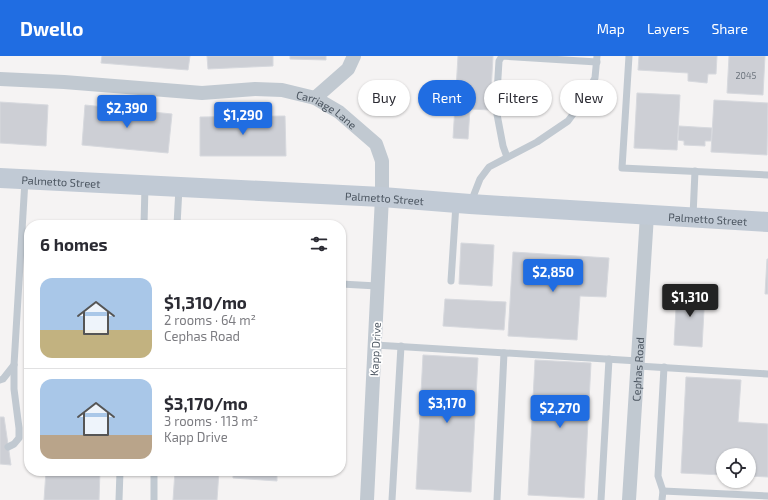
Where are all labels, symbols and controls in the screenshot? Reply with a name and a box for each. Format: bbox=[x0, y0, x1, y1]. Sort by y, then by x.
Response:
text: Dwello bbox=[20, 17, 83, 40]
text: Map bbox=[597, 20, 625, 37]
text: Layers bbox=[647, 20, 689, 37]
text: Share bbox=[711, 20, 748, 37]
house number: 2045 bbox=[736, 70, 757, 81]
chip: Buy bbox=[358, 80, 410, 116]
chip: Rent bbox=[418, 80, 476, 116]
chip: Filters bbox=[484, 80, 552, 116]
chip: New bbox=[560, 80, 617, 116]
street label: Carriage Lane bbox=[295, 87, 360, 131]
pin: $2,390 bbox=[94, 95, 160, 129]
text: $2,390 bbox=[106, 100, 148, 116]
pin: $1,290 bbox=[210, 102, 276, 136]
text: $1,290 bbox=[223, 107, 263, 123]
street label: Palmetto Street bbox=[21, 173, 101, 189]
street label: Palmetto Street bbox=[345, 189, 424, 207]
street label: Palmetto Street bbox=[668, 209, 748, 227]
icon: filters bbox=[308, 233, 330, 255]
text: 6 homes bbox=[40, 234, 108, 254]
pin: $2,850 bbox=[520, 259, 586, 293]
text: $2,850 bbox=[532, 264, 574, 280]
pin: $1,310 bbox=[657, 284, 723, 318]
text: $1,310 bbox=[671, 289, 709, 305]
text: $1,310/mo bbox=[164, 292, 247, 312]
icon: home bbox=[72, 294, 120, 342]
text: 2 rooms · 64 m² bbox=[164, 312, 256, 328]
street label: Kapp Drive bbox=[367, 322, 383, 376]
text: Cephas Road bbox=[164, 328, 240, 344]
street label: Cephas Road bbox=[629, 337, 646, 402]
pin: $3,170 bbox=[414, 390, 480, 424]
text: $3,170/mo bbox=[164, 393, 248, 413]
icon: home bbox=[72, 395, 120, 443]
text: $3,170 bbox=[428, 395, 466, 411]
pin: $2,270 bbox=[527, 395, 593, 429]
text: $2,270 bbox=[540, 400, 580, 416]
text: 3 rooms · 113 m² bbox=[164, 413, 258, 429]
text: Kapp Drive bbox=[164, 429, 228, 445]
map controls bbox=[716, 448, 756, 488]
button: locate bbox=[716, 448, 756, 488]

